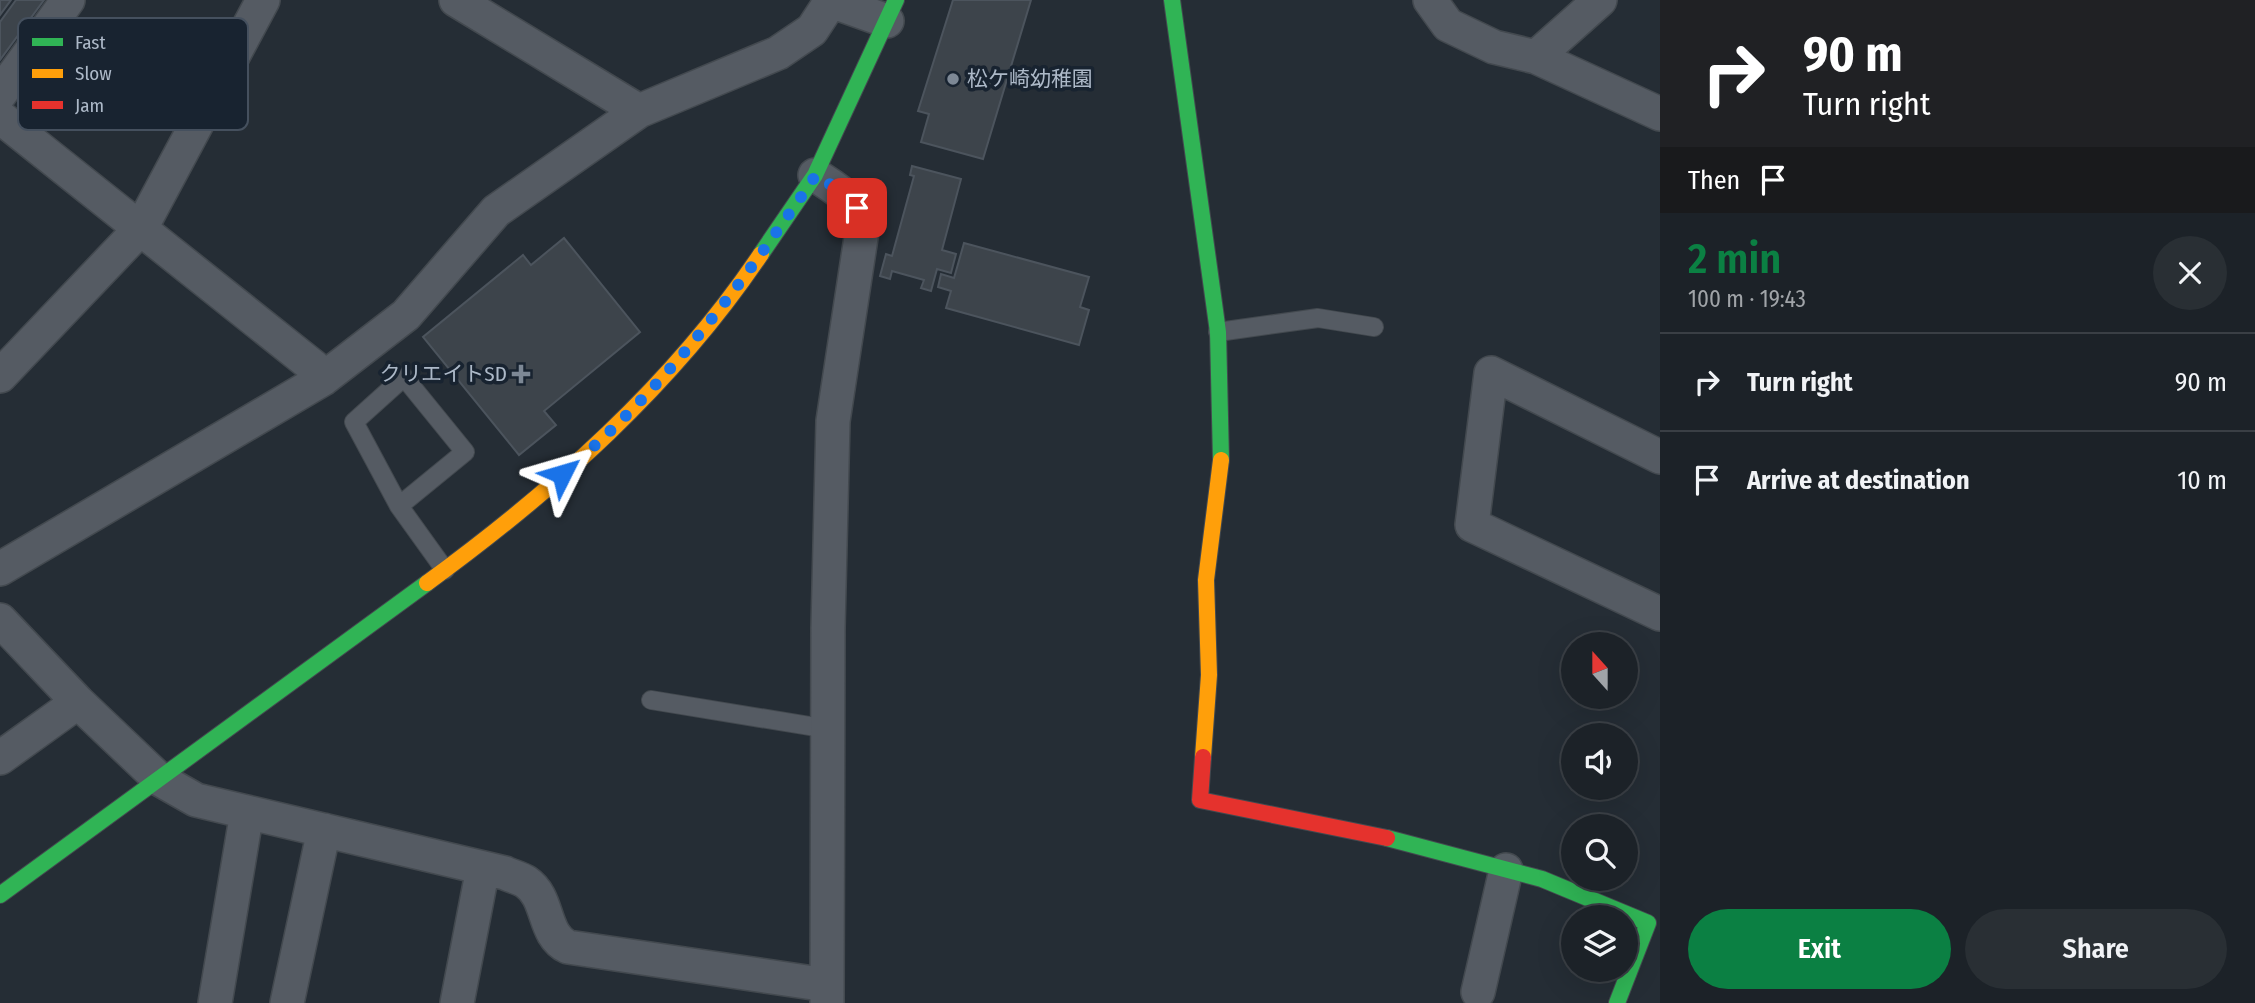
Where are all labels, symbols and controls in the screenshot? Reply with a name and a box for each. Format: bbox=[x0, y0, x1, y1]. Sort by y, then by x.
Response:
legend bbox=[18, 18, 248, 130]
text: 90 m bbox=[1803, 25, 1903, 84]
icon: right bbox=[1688, 28, 1779, 119]
text: Fast bbox=[75, 31, 106, 54]
text: Slow bbox=[75, 62, 112, 85]
place label: 松ケ崎幼稚園 bbox=[967, 66, 1093, 92]
marker: 松ケ崎幼稚園 bbox=[945, 71, 961, 87]
text: Turn right bbox=[1803, 85, 1930, 123]
text: Jam bbox=[75, 94, 104, 117]
icon: arrive bbox=[1754, 161, 1792, 199]
text: Then bbox=[1688, 165, 1740, 196]
pin bbox=[827, 178, 887, 238]
icon: arrive bbox=[838, 189, 876, 227]
text: 2 min bbox=[1688, 234, 1781, 284]
button: close bbox=[2153, 236, 2227, 310]
text: 100 m · 19:43 bbox=[1688, 285, 1806, 313]
place label: クリエイトSD bbox=[379, 361, 507, 387]
icon: right bbox=[1688, 363, 1726, 401]
marker: クリエイトSD bbox=[513, 366, 529, 382]
text: Turn right bbox=[1747, 367, 1853, 398]
text: 90 m bbox=[2175, 367, 2227, 398]
position arrow bbox=[525, 437, 599, 511]
icon: arrive bbox=[1688, 461, 1726, 499]
text: Arrive at destination bbox=[1747, 465, 1970, 496]
text: 10 m bbox=[2177, 465, 2227, 496]
north arrow bbox=[1561, 632, 1638, 709]
map controls bbox=[1561, 632, 1638, 982]
button: sound bbox=[1561, 723, 1638, 800]
button: search bbox=[1561, 814, 1638, 891]
button: layers bbox=[1561, 905, 1638, 982]
button: Exit bbox=[1688, 909, 1951, 989]
button: Share bbox=[1965, 909, 2227, 989]

